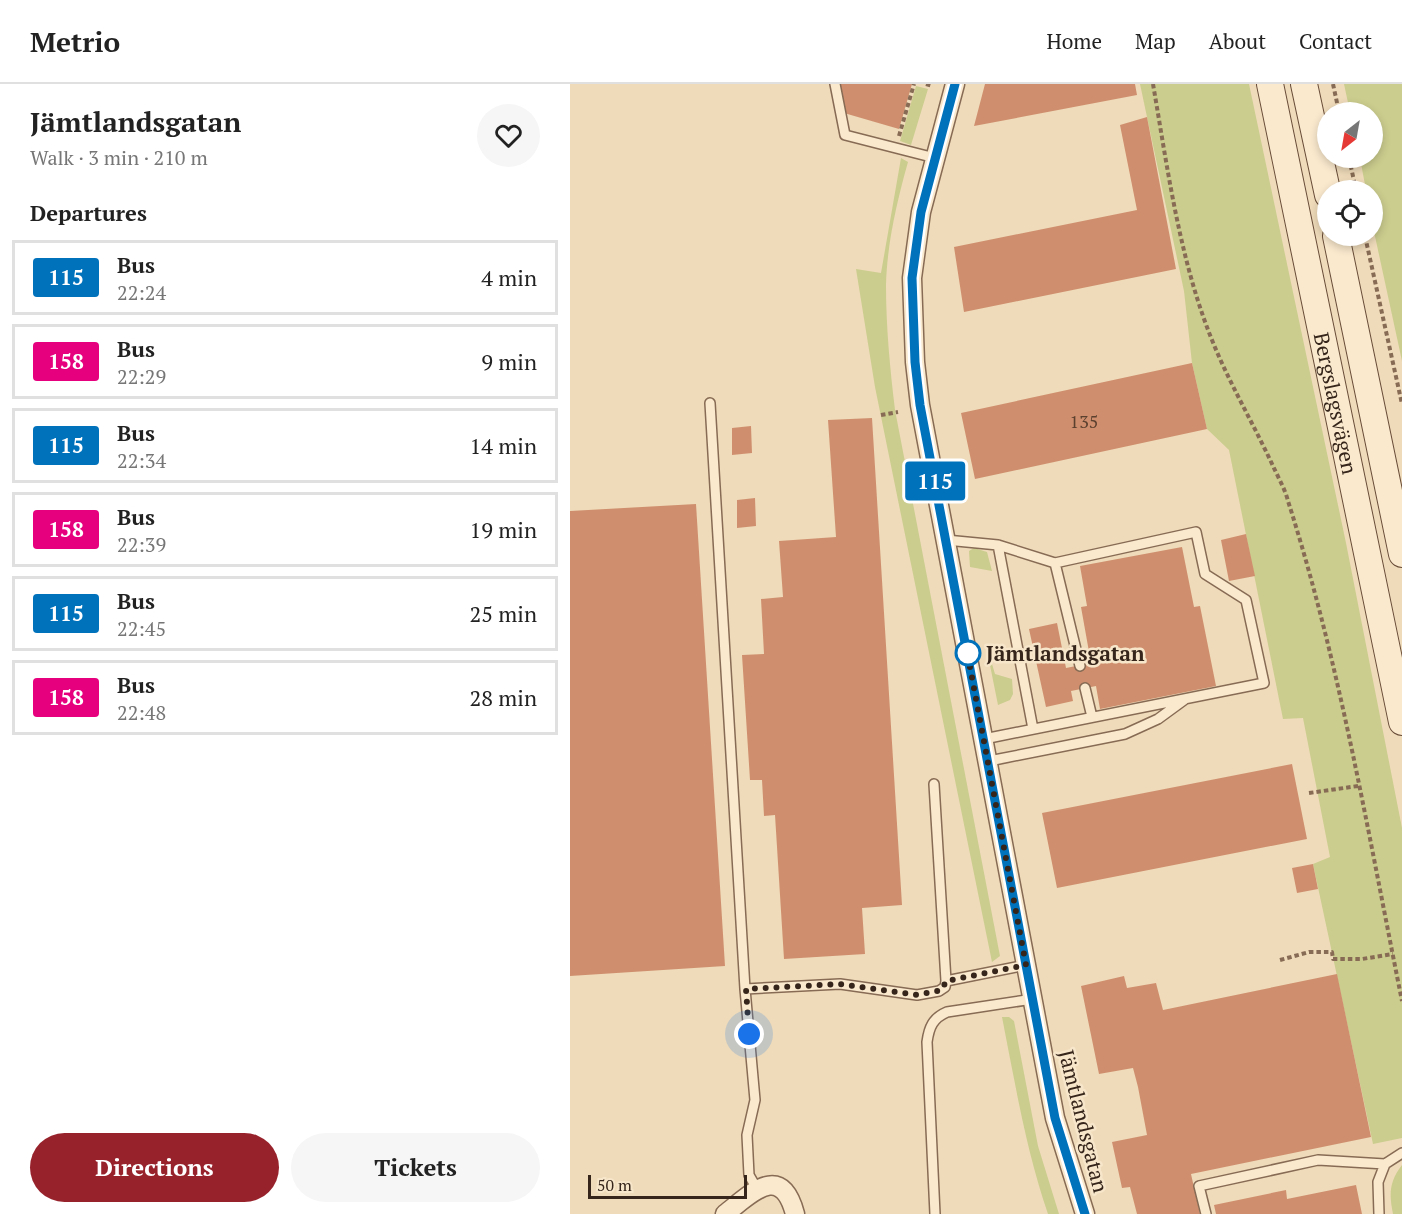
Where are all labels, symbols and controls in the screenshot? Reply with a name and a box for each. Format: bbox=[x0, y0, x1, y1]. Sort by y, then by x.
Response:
text: Metrio bbox=[30, 23, 120, 60]
text: Home bbox=[1046, 27, 1102, 55]
text: Map bbox=[1135, 27, 1176, 55]
text: About bbox=[1209, 27, 1266, 55]
text: Contact bbox=[1299, 27, 1372, 55]
north arrow bbox=[1317, 102, 1383, 168]
map controls bbox=[1317, 102, 1383, 246]
text: Jämtlandsgatan bbox=[30, 103, 241, 140]
button: heart bbox=[477, 104, 540, 167]
text: Walk · 3 min · 210 m bbox=[30, 144, 208, 171]
button: locate bbox=[1317, 180, 1383, 246]
text: Departures bbox=[30, 198, 147, 227]
text: Bus bbox=[117, 250, 155, 279]
text: 115 bbox=[48, 263, 84, 291]
text: 4 min bbox=[481, 263, 537, 292]
text: 22:24 bbox=[117, 279, 166, 306]
street label: Bergslagsvägen bbox=[1308, 330, 1364, 477]
text: Bus bbox=[117, 334, 155, 363]
text: 158 bbox=[48, 347, 84, 375]
text: 9 min bbox=[481, 347, 537, 376]
text: 22:29 bbox=[117, 363, 166, 390]
house number: 135 bbox=[1070, 409, 1098, 433]
text: Bus bbox=[117, 418, 155, 447]
text: 115 bbox=[48, 431, 84, 459]
text: 14 min bbox=[470, 431, 537, 460]
text: 22:34 bbox=[117, 447, 166, 474]
line badge: 115 bbox=[900, 462, 970, 500]
text: 115 bbox=[917, 467, 953, 495]
text: Bus bbox=[117, 502, 155, 531]
text: 158 bbox=[48, 515, 84, 543]
text: 19 min bbox=[470, 515, 537, 544]
text: 22:39 bbox=[117, 531, 166, 558]
text: Bus bbox=[117, 586, 155, 615]
text: 115 bbox=[48, 599, 84, 627]
text: 25 min bbox=[470, 599, 537, 628]
text: 22:45 bbox=[117, 615, 166, 642]
place label: Jämtlandsgatan bbox=[986, 639, 1145, 667]
marker: Jämtlandsgatan bbox=[955, 640, 981, 666]
text: Bus bbox=[117, 670, 155, 699]
text: 158 bbox=[48, 683, 84, 711]
text: 28 min bbox=[470, 683, 537, 712]
text: 22:48 bbox=[117, 699, 166, 726]
your location bbox=[734, 1019, 764, 1049]
street label: Jämtlandsgatan bbox=[1053, 1047, 1115, 1196]
button: Directions bbox=[30, 1133, 279, 1202]
button: Tickets bbox=[291, 1133, 540, 1202]
scale bar bbox=[588, 1172, 747, 1200]
text: 50 m bbox=[597, 1174, 632, 1196]

